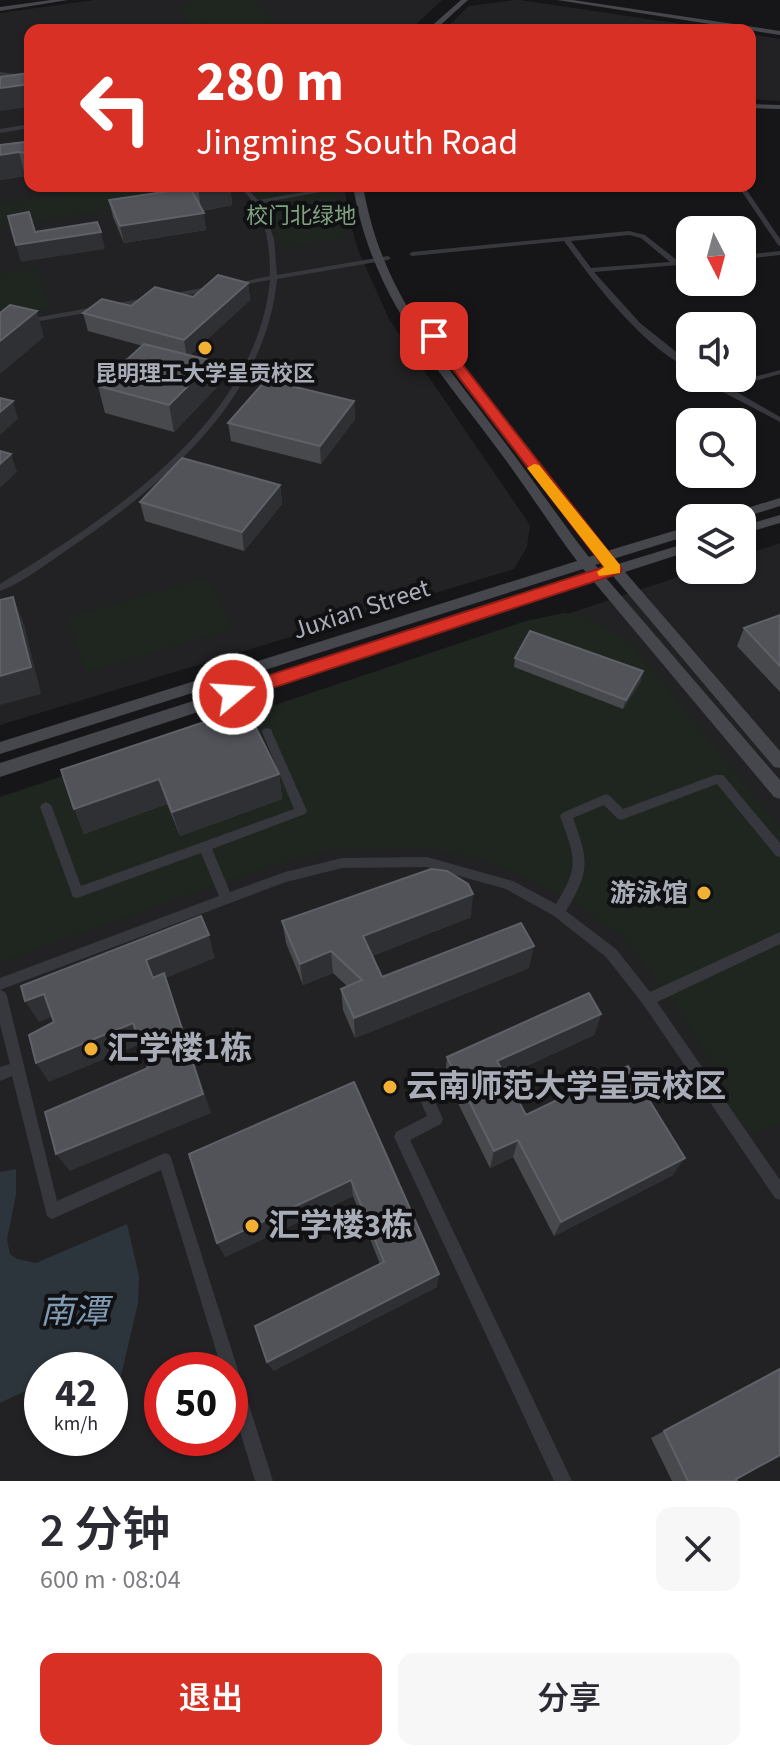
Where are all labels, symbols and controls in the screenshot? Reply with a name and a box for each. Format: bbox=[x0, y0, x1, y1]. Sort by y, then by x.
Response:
text: 280 m bbox=[196, 43, 344, 122]
icon: left bbox=[64, 56, 168, 160]
text: Jingming South Road bbox=[196, 117, 518, 168]
park label: 校门北绿地 bbox=[246, 200, 356, 232]
north arrow bbox=[676, 216, 756, 296]
map controls bbox=[676, 216, 756, 584]
pin bbox=[400, 302, 468, 370]
button: sound bbox=[676, 312, 756, 392]
icon: arrive bbox=[412, 314, 456, 358]
marker: 昆明理工大学呈贡校区 bbox=[196, 339, 214, 357]
place label: 昆明理工大学呈贡校区 bbox=[95, 358, 315, 390]
button: search bbox=[676, 408, 756, 488]
button: layers bbox=[676, 504, 756, 584]
street label: Juxian Street bbox=[288, 569, 435, 649]
position arrow bbox=[191, 652, 275, 736]
place label: 游泳馆 bbox=[610, 875, 688, 912]
marker: 游泳馆 bbox=[695, 884, 713, 902]
place label: 汇学楼1栋 bbox=[107, 1026, 252, 1072]
marker: 汇学楼1栋 bbox=[82, 1040, 100, 1058]
place label: 云南师范大学呈贡校区 bbox=[406, 1064, 726, 1110]
marker: 云南师范大学呈贡校区 bbox=[381, 1078, 399, 1096]
place label: 汇学楼3栋 bbox=[268, 1203, 413, 1249]
marker: 汇学楼3栋 bbox=[243, 1217, 261, 1235]
water label: 南潭 bbox=[40, 1288, 114, 1337]
speed limit sign: 50 bbox=[144, 1352, 248, 1456]
text: 42 bbox=[55, 1365, 97, 1422]
text: km/h bbox=[54, 1410, 98, 1438]
text: 2 分钟 bbox=[40, 1497, 170, 1565]
button: close bbox=[656, 1507, 740, 1591]
text: 600 m · 08:04 bbox=[40, 1561, 181, 1598]
button: 退出 bbox=[40, 1653, 382, 1745]
button: 分享 bbox=[398, 1653, 740, 1745]

